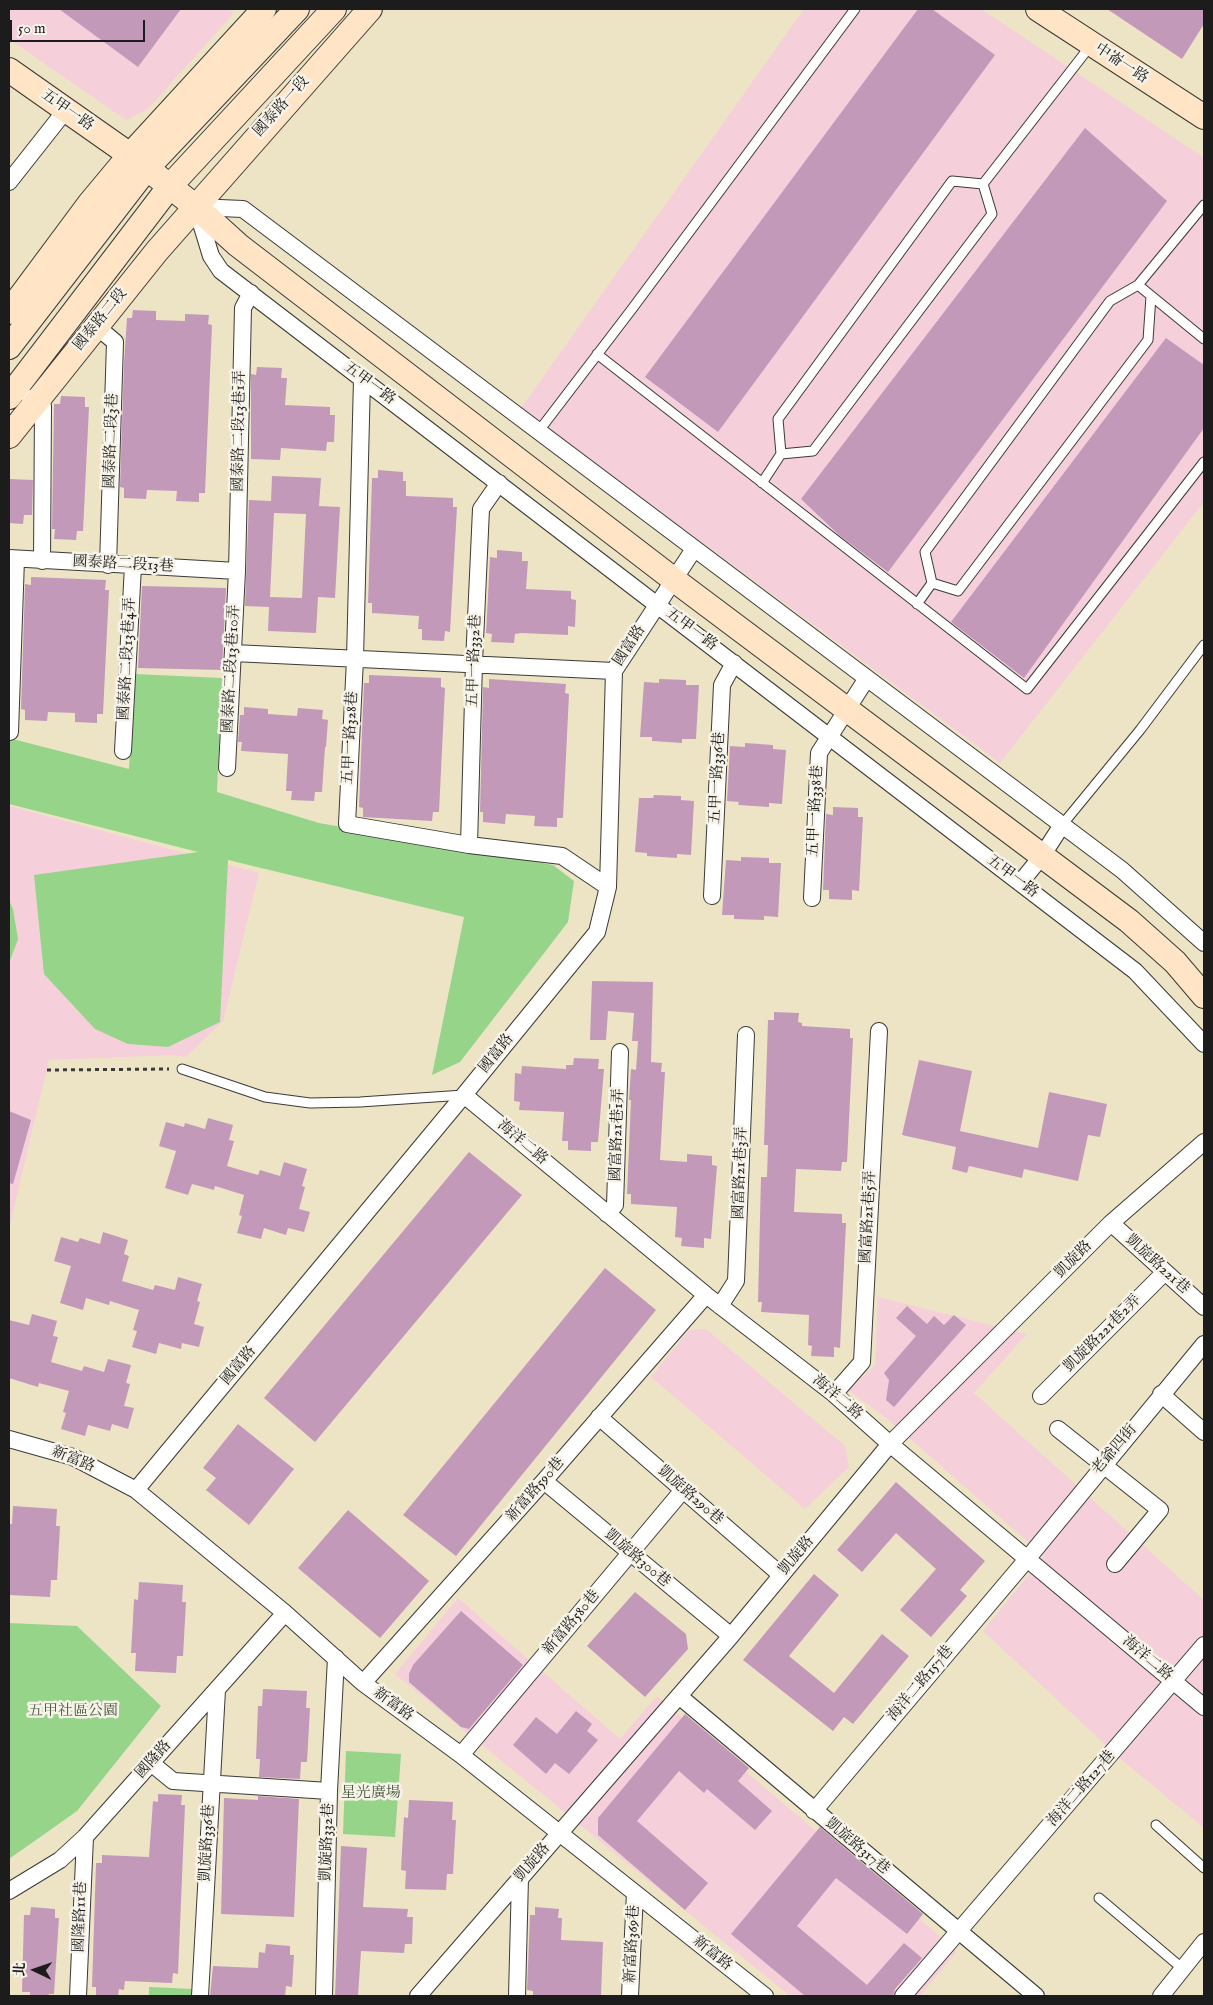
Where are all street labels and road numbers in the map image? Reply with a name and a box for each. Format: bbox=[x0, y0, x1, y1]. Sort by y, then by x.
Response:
street label: 中崙一路 bbox=[1091, 40, 1151, 88]
street label: 國泰路一段 bbox=[250, 73, 314, 141]
street label: 五甲一路 bbox=[37, 86, 97, 136]
street label: 國泰路二段 bbox=[70, 285, 132, 355]
street label: 五甲一路 bbox=[340, 359, 398, 409]
street label: 國泰路二段13巷1弄 bbox=[230, 370, 250, 492]
street label: 國泰路二段3巷 bbox=[101, 393, 123, 489]
street label: 國泰路二段13巷 bbox=[72, 553, 174, 577]
street label: 國泰路二段13巷4弄 bbox=[116, 597, 140, 721]
street label: 國泰路二段13巷10弄 bbox=[220, 604, 244, 734]
street label: 五甲一路 bbox=[662, 605, 720, 655]
street label: 五甲一路332巷 bbox=[464, 614, 486, 708]
street label: 國富路 bbox=[610, 622, 650, 670]
street label: 五甲一路328巷 bbox=[340, 691, 362, 785]
street label: 五甲一路336巷 bbox=[707, 731, 729, 825]
street label: 五甲一路338巷 bbox=[805, 765, 827, 857]
street label: 五甲一路 bbox=[983, 852, 1041, 902]
street label: 國富路 bbox=[476, 1031, 518, 1077]
street label: 國富路21巷1弄 bbox=[607, 1088, 629, 1182]
street label: 海洋二路 bbox=[493, 1117, 551, 1169]
street label: 國富路21巷3弄 bbox=[730, 1126, 752, 1220]
street label: 國富路21巷5弄 bbox=[858, 1170, 880, 1264]
street label: 凱旋路221巷 bbox=[1121, 1232, 1193, 1298]
street label: 凱旋路 bbox=[1052, 1238, 1096, 1282]
street label: 凱旋路221巷2弄 bbox=[1061, 1292, 1145, 1376]
street label: 國富路 bbox=[218, 1343, 260, 1389]
street label: 海洋二路 bbox=[808, 1372, 866, 1424]
street label: 老爺四街 bbox=[1089, 1421, 1141, 1479]
street label: 新富路 bbox=[49, 1443, 97, 1477]
street label: 新富路590巷 bbox=[503, 1454, 569, 1526]
street label: 凱旋路290巷 bbox=[654, 1463, 726, 1529]
street label: 凱旋路300巷 bbox=[600, 1526, 674, 1592]
street label: 凱旋路 bbox=[776, 1533, 818, 1579]
street label: 新富路580巷 bbox=[540, 1587, 604, 1659]
street label: 海洋二路 bbox=[1118, 1633, 1176, 1685]
street label: 海洋二路157巷 bbox=[884, 1643, 958, 1725]
street label: 新富路 bbox=[370, 1684, 416, 1726]
street label: 國隆路 bbox=[132, 1737, 176, 1783]
street label: 海洋二路127巷 bbox=[1044, 1747, 1120, 1831]
street label: 凱旋路332巷 bbox=[318, 1803, 338, 1881]
street label: 凱旋路336巷 bbox=[197, 1804, 219, 1882]
street label: 凱旋路317巷 bbox=[821, 1815, 893, 1879]
street label: 凱旋路 bbox=[511, 1840, 555, 1886]
street label: 國隆路11巷 bbox=[71, 1881, 91, 1953]
street label: 新富路369巷 bbox=[622, 1904, 644, 1984]
street label: 新富路 bbox=[689, 1933, 735, 1975]

